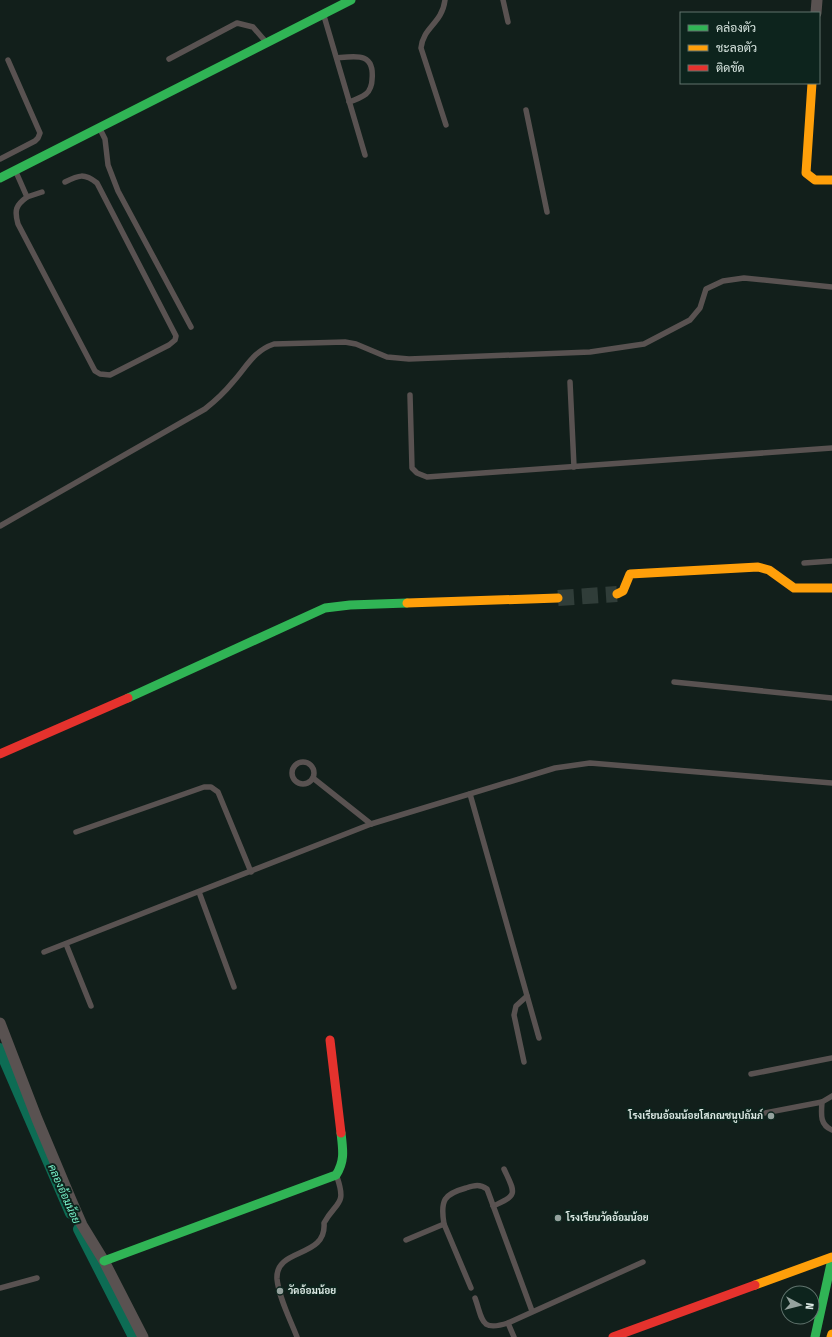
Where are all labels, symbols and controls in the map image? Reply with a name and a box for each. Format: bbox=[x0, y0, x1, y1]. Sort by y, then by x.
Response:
legend bbox=[680, 12, 820, 84]
text: คล่องตัว bbox=[716, 21, 756, 35]
text: ชะลอตัว bbox=[716, 41, 757, 55]
text: ติดขัด bbox=[716, 61, 745, 75]
place label: โรงเรียนอ้อมน้อยโสภณชนูปถัมภ์ bbox=[627, 1108, 764, 1123]
marker: โรงเรียนอ้อมน้อยโสภณชนูปถัมภ์ bbox=[766, 1111, 776, 1121]
water label: คลองอ้อมน้อย bbox=[45, 1162, 84, 1226]
place label: โรงเรียนวัดอ้อมน้อย bbox=[565, 1211, 649, 1224]
marker: โรงเรียนวัดอ้อมน้อย bbox=[553, 1213, 563, 1223]
place label: วัดอ้อมน้อย bbox=[288, 1284, 336, 1297]
north arrow bbox=[780, 1285, 820, 1325]
marker: วัดอ้อมน้อย bbox=[275, 1286, 285, 1296]
text: N bbox=[803, 1302, 816, 1310]

